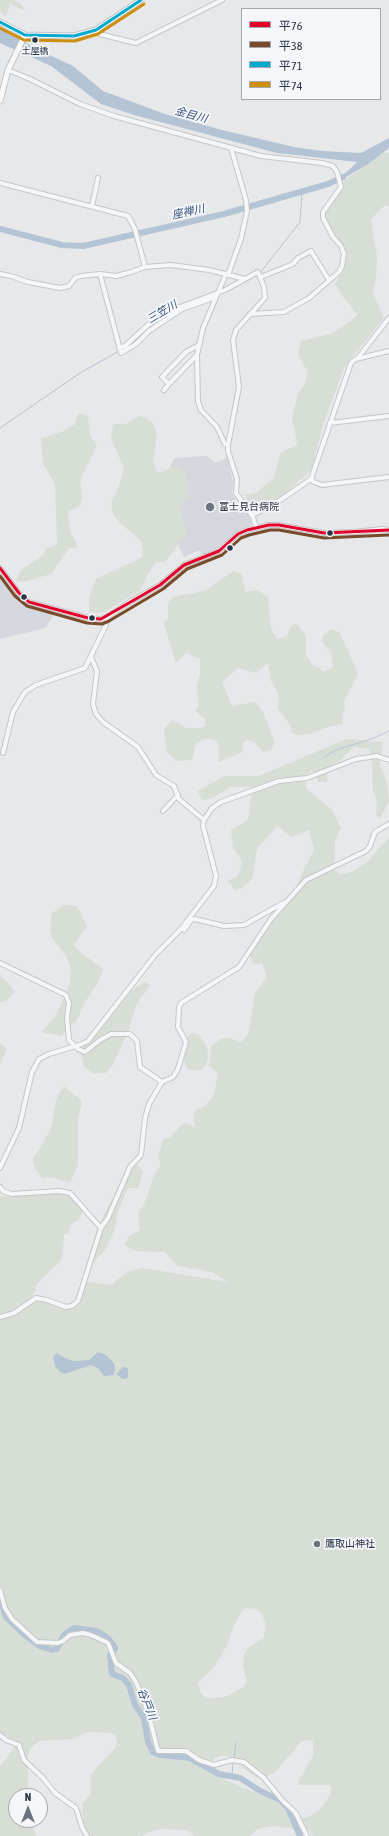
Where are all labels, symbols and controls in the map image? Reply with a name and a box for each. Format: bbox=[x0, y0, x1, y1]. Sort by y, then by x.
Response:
legend bbox=[241, 8, 381, 100]
text: 平76 bbox=[279, 19, 302, 33]
marker: 土屋橋 bbox=[30, 35, 40, 45]
text: 平38 bbox=[279, 39, 302, 53]
place label: 土屋橋 bbox=[22, 46, 48, 56]
text: 平71 bbox=[279, 59, 302, 73]
text: 平74 bbox=[279, 79, 302, 93]
water label: 金目川 bbox=[173, 104, 209, 126]
water label: 座禅川 bbox=[170, 202, 206, 222]
water label: 三笠川 bbox=[144, 298, 180, 326]
marker: 富士見台病院 bbox=[204, 501, 216, 513]
place label: 富士見台病院 bbox=[219, 501, 279, 513]
unlabelled marker bbox=[325, 528, 335, 538]
unlabelled marker bbox=[225, 543, 235, 553]
unlabelled marker bbox=[19, 592, 29, 602]
unlabelled marker bbox=[87, 613, 97, 623]
place label: 鷹取山神社 bbox=[325, 1538, 375, 1550]
marker: 鷹取山神社 bbox=[312, 1539, 322, 1549]
water label: 谷戸川 bbox=[135, 1686, 159, 1722]
north arrow bbox=[8, 1788, 48, 1828]
text: N bbox=[25, 1791, 31, 1803]

